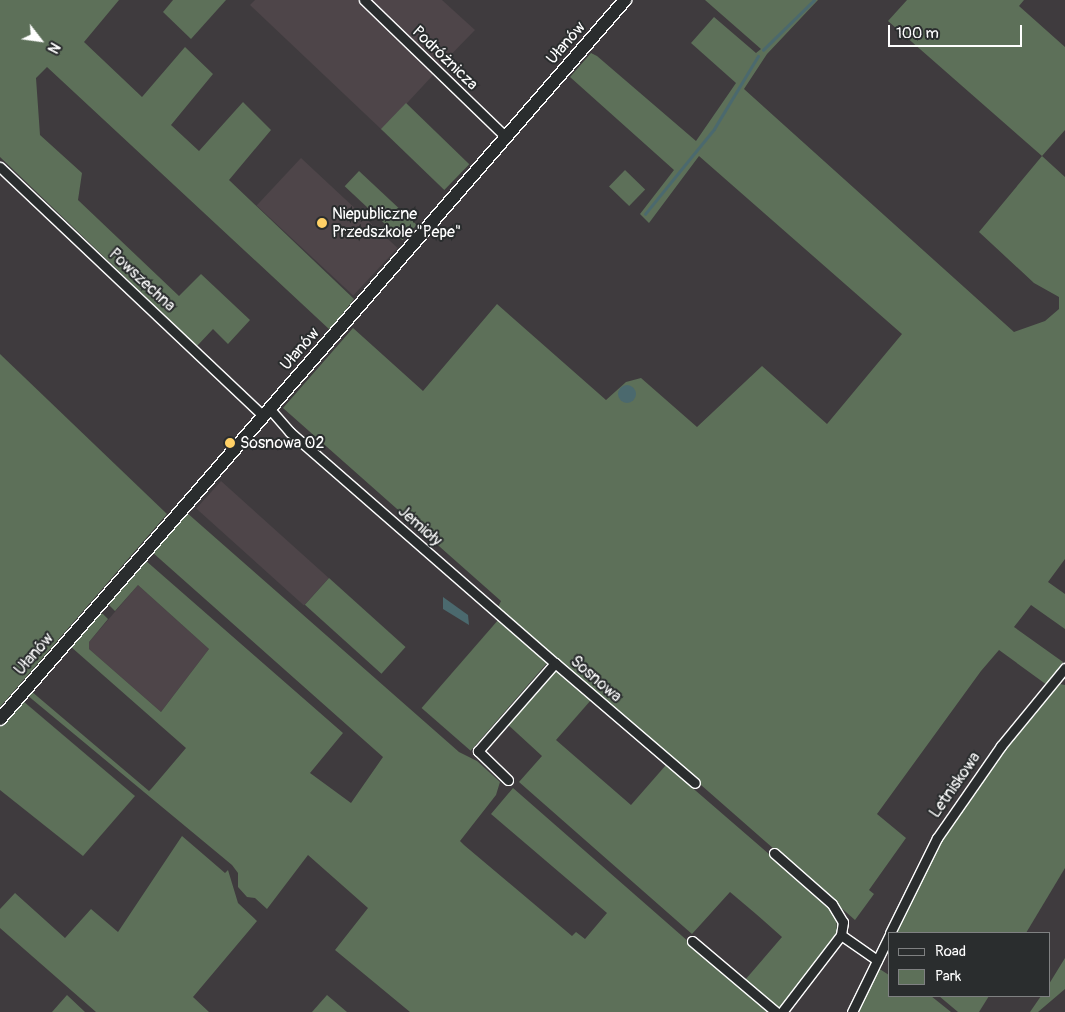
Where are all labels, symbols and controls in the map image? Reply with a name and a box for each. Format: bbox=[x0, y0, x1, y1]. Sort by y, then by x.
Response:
north arrow bbox=[15, 15, 65, 65]
scale bar bbox=[890, 15, 1024, 47]
street label: Ułanów bbox=[542, 18, 590, 68]
street label: Podróżnicza bbox=[408, 22, 482, 94]
text: 100 m bbox=[896, 24, 939, 43]
text: N bbox=[44, 39, 63, 56]
place label: Niepubliczne Przedszkole "Pepe" bbox=[332, 204, 461, 242]
marker: Niepubliczne Przedszkole "Pepe" bbox=[316, 217, 328, 229]
street label: Powszechna bbox=[105, 244, 179, 316]
street label: Ułanów bbox=[276, 324, 324, 374]
place label: Sosnowa 02 bbox=[240, 433, 324, 453]
marker: Sosnowa 02 bbox=[224, 437, 236, 449]
street label: Jemioły bbox=[394, 502, 446, 550]
street label: Ułanów bbox=[10, 629, 58, 679]
street label: Sosnowa bbox=[567, 652, 625, 706]
street label: Letniskowa bbox=[925, 748, 985, 822]
legend bbox=[888, 932, 1050, 997]
text: Road bbox=[935, 942, 966, 961]
text: Park bbox=[935, 967, 961, 986]

